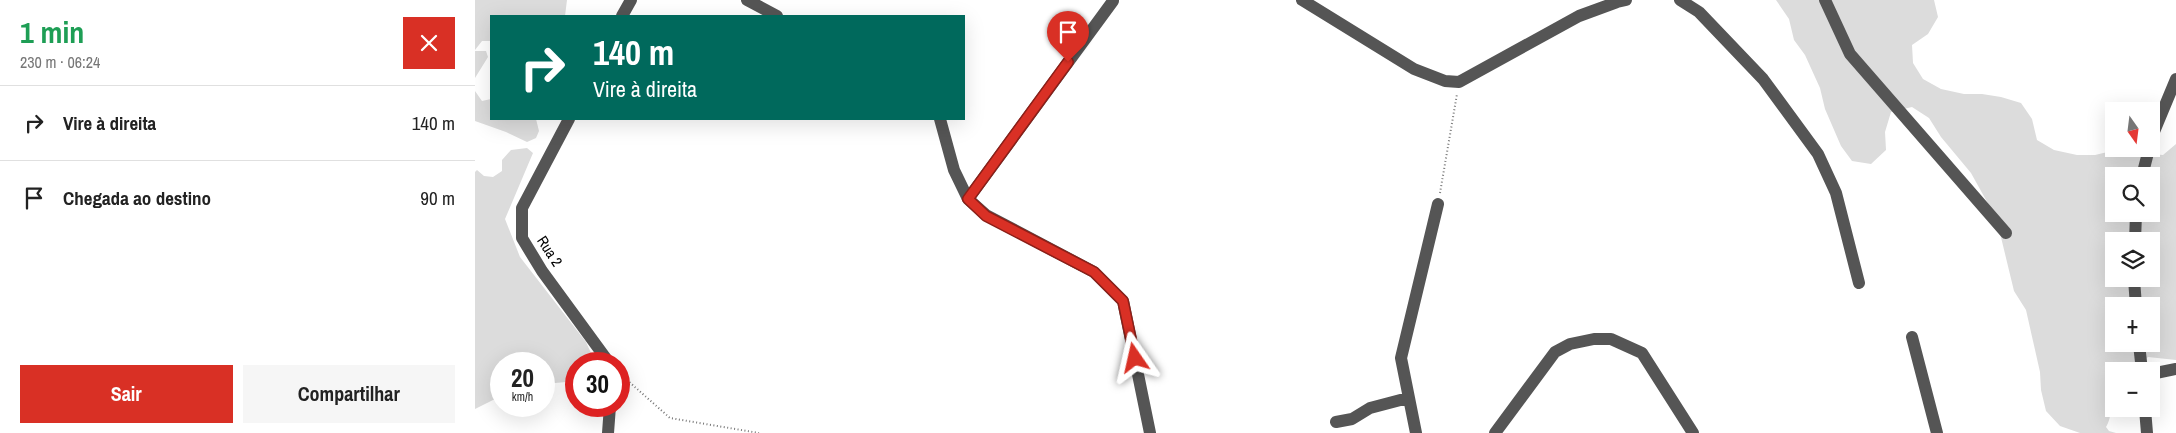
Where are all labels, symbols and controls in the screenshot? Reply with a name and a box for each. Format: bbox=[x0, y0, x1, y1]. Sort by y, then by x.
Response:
pin bbox=[1047, 11, 1089, 62]
text: 1 min bbox=[20, 12, 84, 52]
button: close bbox=[403, 17, 455, 69]
icon: arrive bbox=[1054, 18, 1082, 46]
text: 140 m bbox=[593, 29, 674, 76]
icon: right bbox=[510, 35, 575, 100]
text: 230 m · 06:24 bbox=[20, 51, 100, 73]
text: Vire à direita bbox=[593, 74, 697, 104]
north arrow bbox=[2105, 102, 2160, 158]
map controls bbox=[2105, 102, 2160, 417]
icon: right bbox=[20, 109, 48, 137]
text: Vire à direita bbox=[63, 110, 156, 136]
text: 140 m bbox=[412, 110, 455, 136]
button: search bbox=[2105, 167, 2160, 222]
icon: arrive bbox=[20, 184, 48, 212]
text: Chegada ao destino bbox=[63, 185, 211, 211]
text: 90 m bbox=[420, 185, 455, 211]
street label: Rua 2 bbox=[532, 232, 568, 271]
button: layers bbox=[2105, 232, 2160, 287]
button: + bbox=[2105, 297, 2160, 352]
position arrow bbox=[1108, 331, 1160, 383]
speed limit sign: 30 bbox=[565, 352, 630, 417]
text: 20 bbox=[511, 361, 534, 395]
button: − bbox=[2105, 362, 2160, 417]
button: Sair bbox=[20, 365, 233, 423]
button: Compartilhar bbox=[243, 365, 455, 423]
text: km/h bbox=[512, 389, 533, 405]

